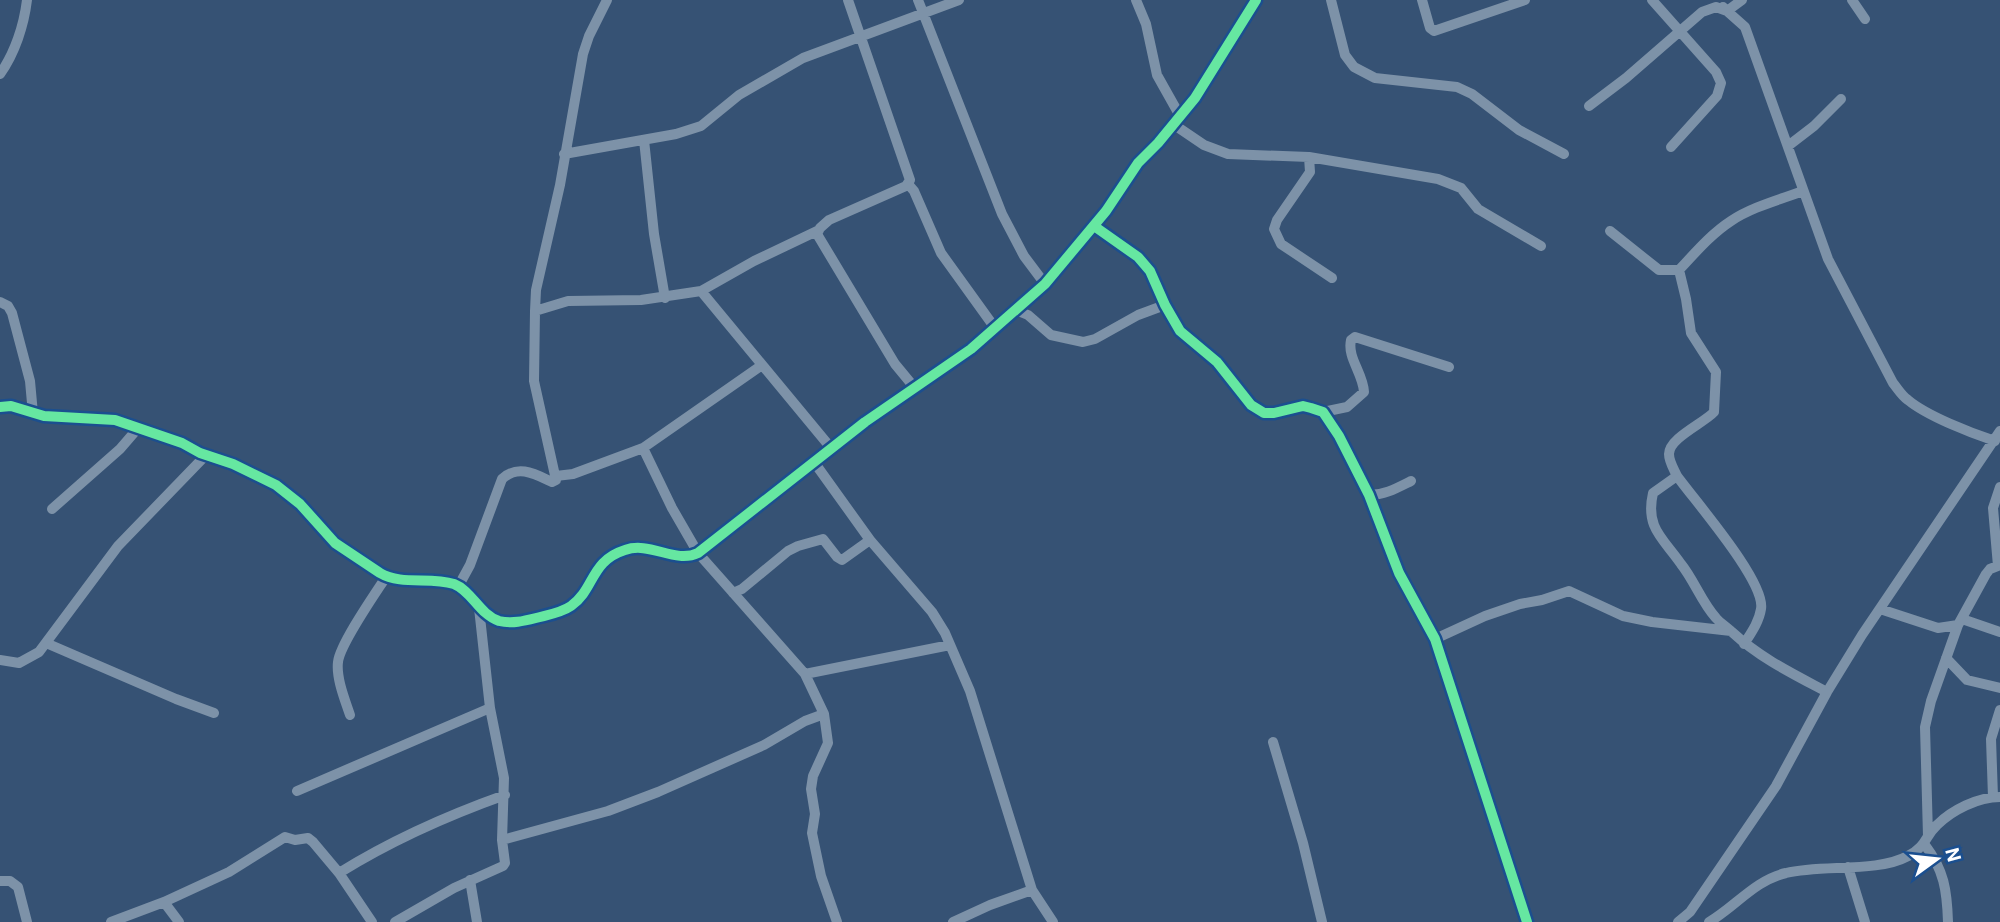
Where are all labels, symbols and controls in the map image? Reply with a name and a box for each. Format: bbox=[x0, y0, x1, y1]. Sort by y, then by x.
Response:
north arrow bbox=[1902, 824, 1972, 894]
text: N bbox=[1940, 845, 1966, 864]

